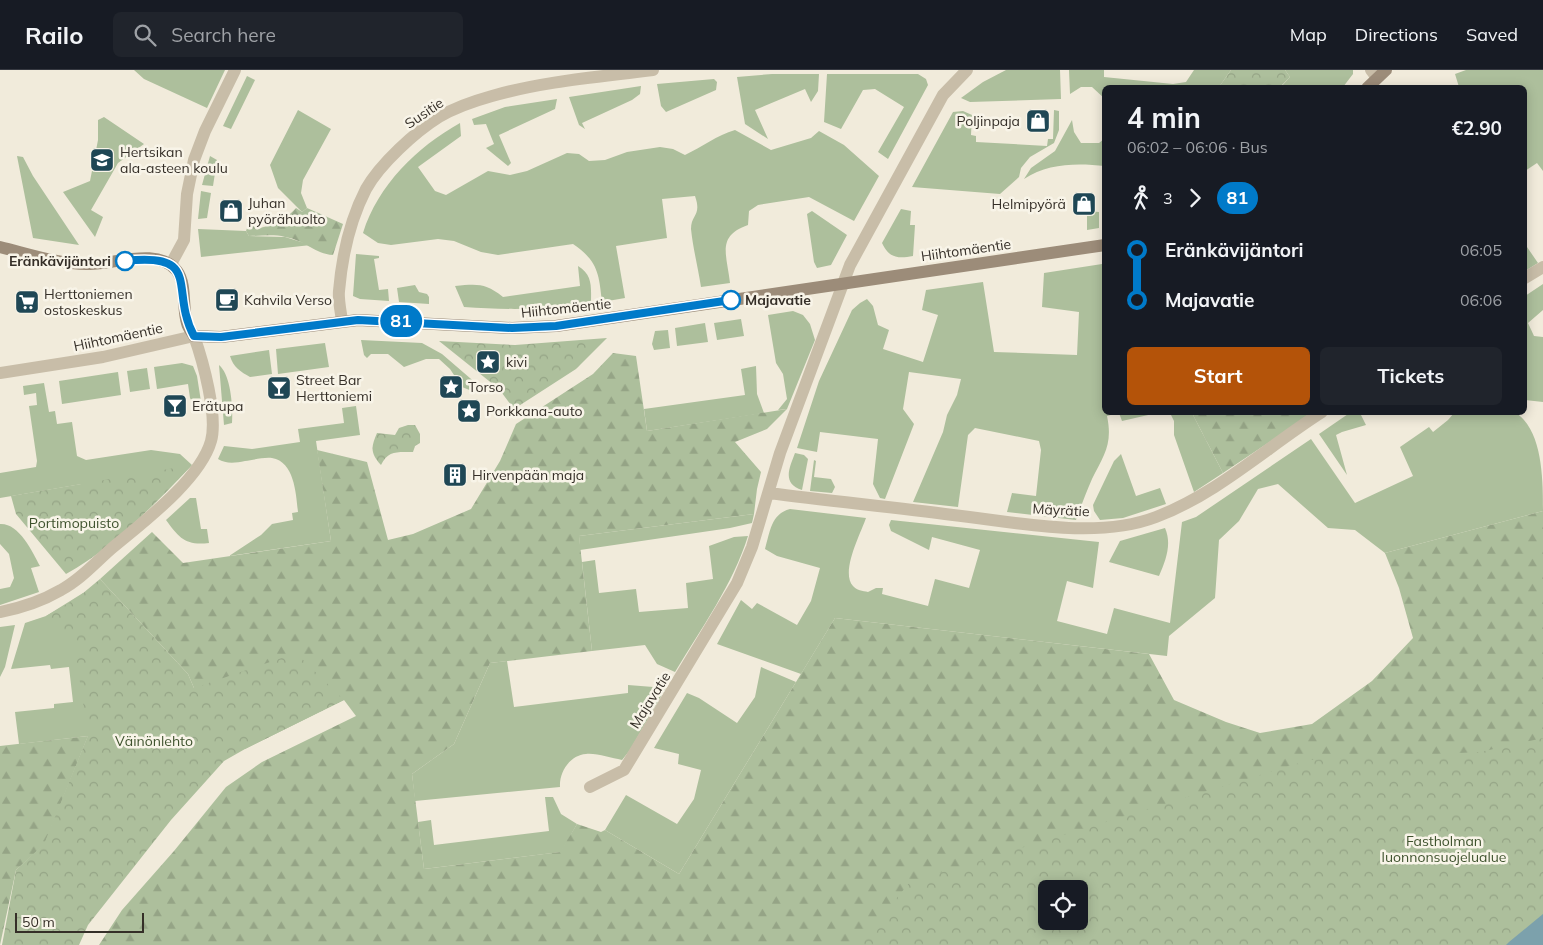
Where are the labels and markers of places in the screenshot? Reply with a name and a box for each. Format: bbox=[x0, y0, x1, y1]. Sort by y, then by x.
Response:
shop icon: Poljinpaja bbox=[1025, 108, 1051, 134]
place label: Poljinpaja bbox=[956, 112, 1020, 130]
place label: Hertsikan ala-asteen koulu bbox=[120, 143, 228, 177]
school or university icon: Hertsikan ala-asteen koulu bbox=[89, 147, 115, 173]
shop icon: Helmipyörä bbox=[1071, 191, 1097, 217]
place label: Juhan pyörähuolto bbox=[248, 194, 326, 228]
place label: Helmipyörä bbox=[992, 195, 1066, 213]
shop icon: Juhan pyörähuolto bbox=[218, 198, 244, 224]
marker: Eränkävijäntori bbox=[115, 251, 135, 271]
place label: Eränkävijäntori bbox=[9, 252, 111, 270]
place label: Herttoniemen ostoskeskus bbox=[44, 285, 133, 319]
cafe icon: Kahvila Verso bbox=[214, 287, 240, 313]
supermarket icon: Herttoniemen ostoskeskus bbox=[14, 289, 40, 315]
marker: Majavatie bbox=[721, 290, 741, 310]
place label: Kahvila Verso bbox=[244, 291, 332, 309]
place label: Majavatie bbox=[745, 291, 811, 309]
place icon: kivi bbox=[475, 349, 501, 375]
place label: kivi bbox=[506, 353, 527, 371]
place label: Street Bar Herttoniemi bbox=[296, 371, 372, 405]
place icon: Torso bbox=[438, 374, 464, 400]
bar icon: Street Bar Herttoniemi bbox=[266, 375, 292, 401]
place label: Torso bbox=[468, 378, 503, 396]
bar icon: Erätupa bbox=[162, 393, 188, 419]
place label: Erätupa bbox=[192, 397, 244, 415]
place icon: Porkkana-auto bbox=[456, 398, 482, 424]
place label: Porkkana-auto bbox=[486, 402, 583, 420]
building icon: Hirvenpään maja bbox=[442, 462, 468, 488]
place label: Hirvenpään maja bbox=[472, 466, 584, 484]

